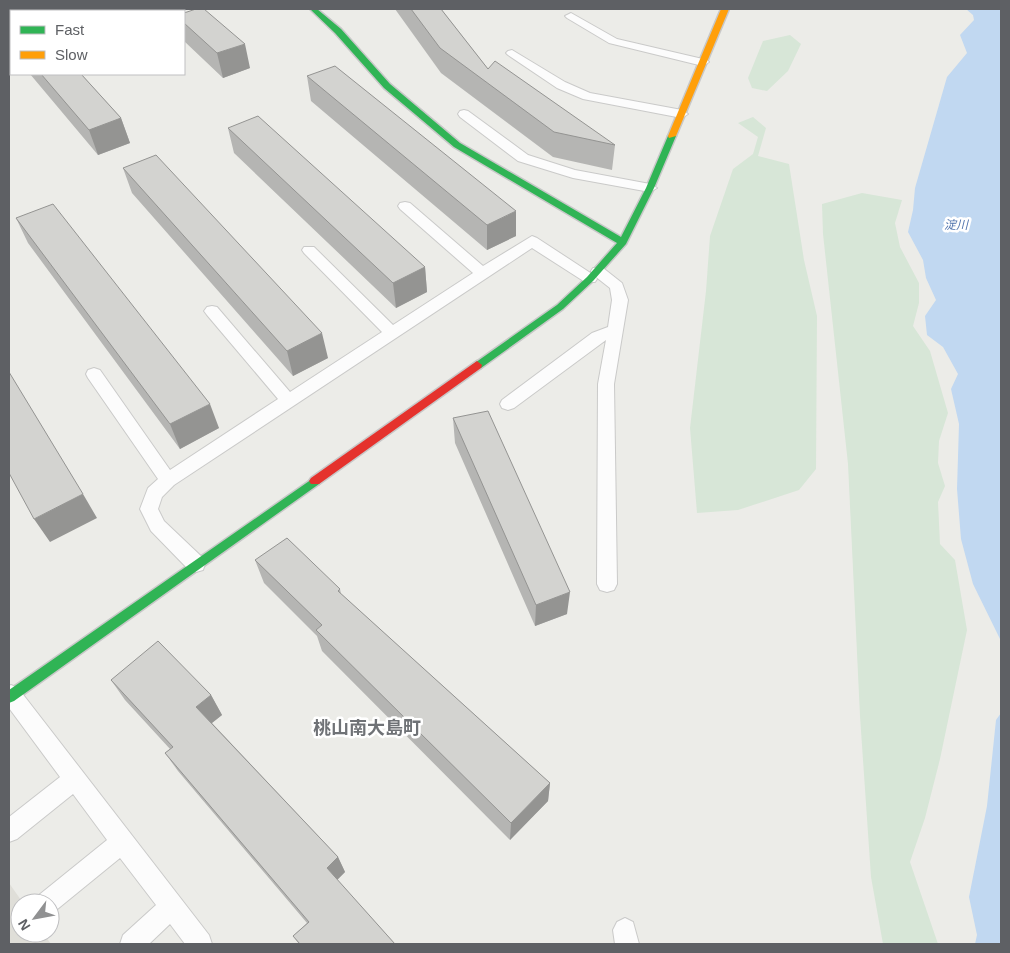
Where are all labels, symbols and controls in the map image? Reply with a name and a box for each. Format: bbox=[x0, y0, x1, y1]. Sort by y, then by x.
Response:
legend bbox=[10, 10, 185, 75]
text: Fast bbox=[55, 21, 85, 38]
text: Slow bbox=[55, 46, 88, 63]
water label: 淀川 bbox=[944, 218, 970, 232]
district label: 桃山南大島町 bbox=[313, 718, 421, 738]
north arrow bbox=[10, 893, 60, 943]
text: N bbox=[15, 916, 33, 933]

